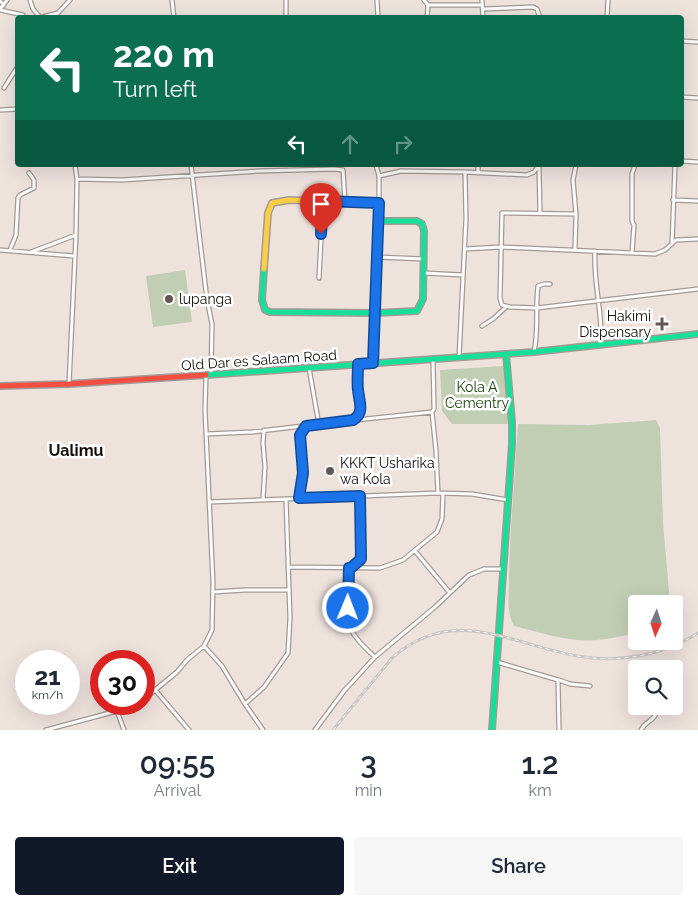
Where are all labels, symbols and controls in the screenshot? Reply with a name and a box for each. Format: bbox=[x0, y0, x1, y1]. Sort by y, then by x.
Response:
text: 220 m bbox=[113, 34, 215, 75]
icon: left bbox=[30, 35, 95, 100]
text: Turn left bbox=[113, 76, 197, 102]
icon: left bbox=[283, 130, 311, 158]
icon: ahead bbox=[336, 130, 364, 158]
icon: right bbox=[389, 130, 417, 158]
pin bbox=[300, 183, 342, 234]
icon: arrive bbox=[307, 190, 335, 218]
place label: lupanga bbox=[179, 291, 232, 307]
marker: lupanga bbox=[163, 293, 175, 305]
place label: Hakimi Dispensary bbox=[579, 308, 651, 340]
marker: Hakimi Dispensary bbox=[655, 317, 669, 331]
street label: Old Dar es Salaam Road bbox=[181, 347, 337, 373]
park label: Kola A Cementry bbox=[445, 379, 510, 411]
district label: Ualimu bbox=[49, 441, 104, 460]
place label: KKKT Usharika wa Kola bbox=[340, 455, 435, 487]
marker: KKKT Usharika wa Kola bbox=[324, 465, 336, 477]
position arrow bbox=[321, 581, 373, 633]
north arrow bbox=[628, 595, 682, 650]
map controls bbox=[628, 595, 683, 715]
speed limit sign: 30 bbox=[90, 650, 155, 715]
button: search bbox=[628, 660, 683, 715]
text: 21 bbox=[34, 661, 61, 691]
text: km/h bbox=[32, 688, 63, 702]
text: 09:55 bbox=[139, 746, 215, 781]
text: 3 bbox=[360, 746, 377, 781]
text: 1.2 bbox=[522, 746, 559, 781]
text: Arrival bbox=[154, 781, 201, 800]
text: min bbox=[355, 781, 382, 800]
text: km bbox=[529, 781, 552, 800]
button: Exit bbox=[15, 837, 344, 895]
button: Share bbox=[354, 837, 683, 895]

